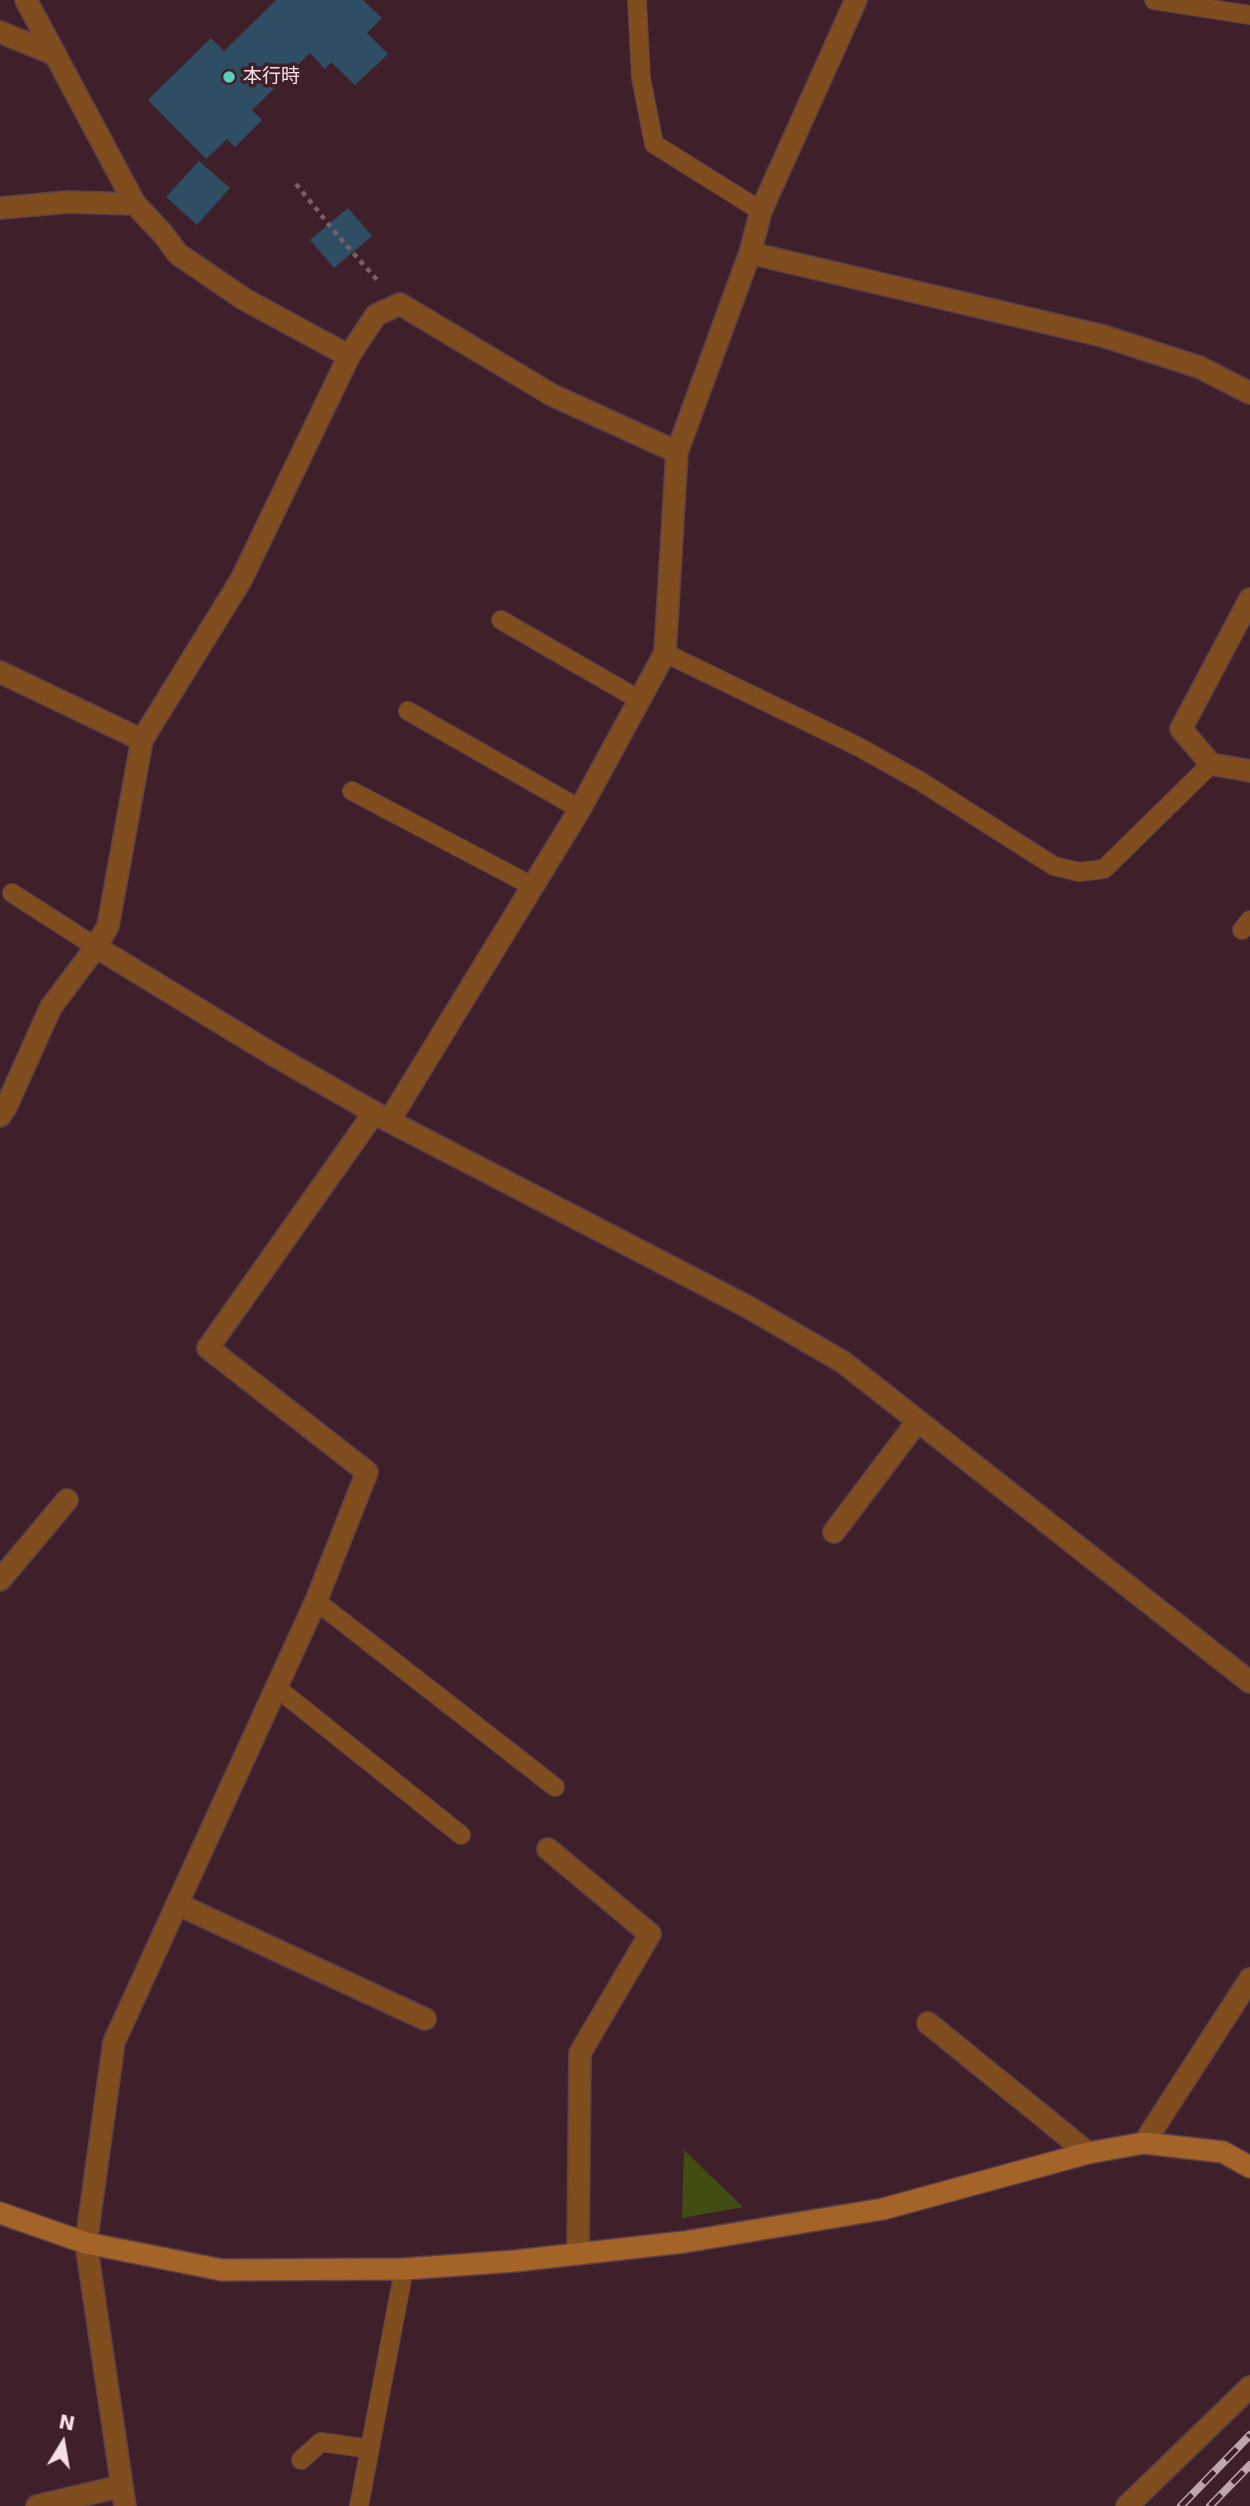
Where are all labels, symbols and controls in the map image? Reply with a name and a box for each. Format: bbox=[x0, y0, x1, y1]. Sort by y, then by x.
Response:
place label: 本行時 bbox=[243, 66, 300, 88]
marker: 本行時 bbox=[221, 69, 237, 85]
north arrow bbox=[28, 2408, 98, 2478]
text: N bbox=[57, 2410, 77, 2435]

